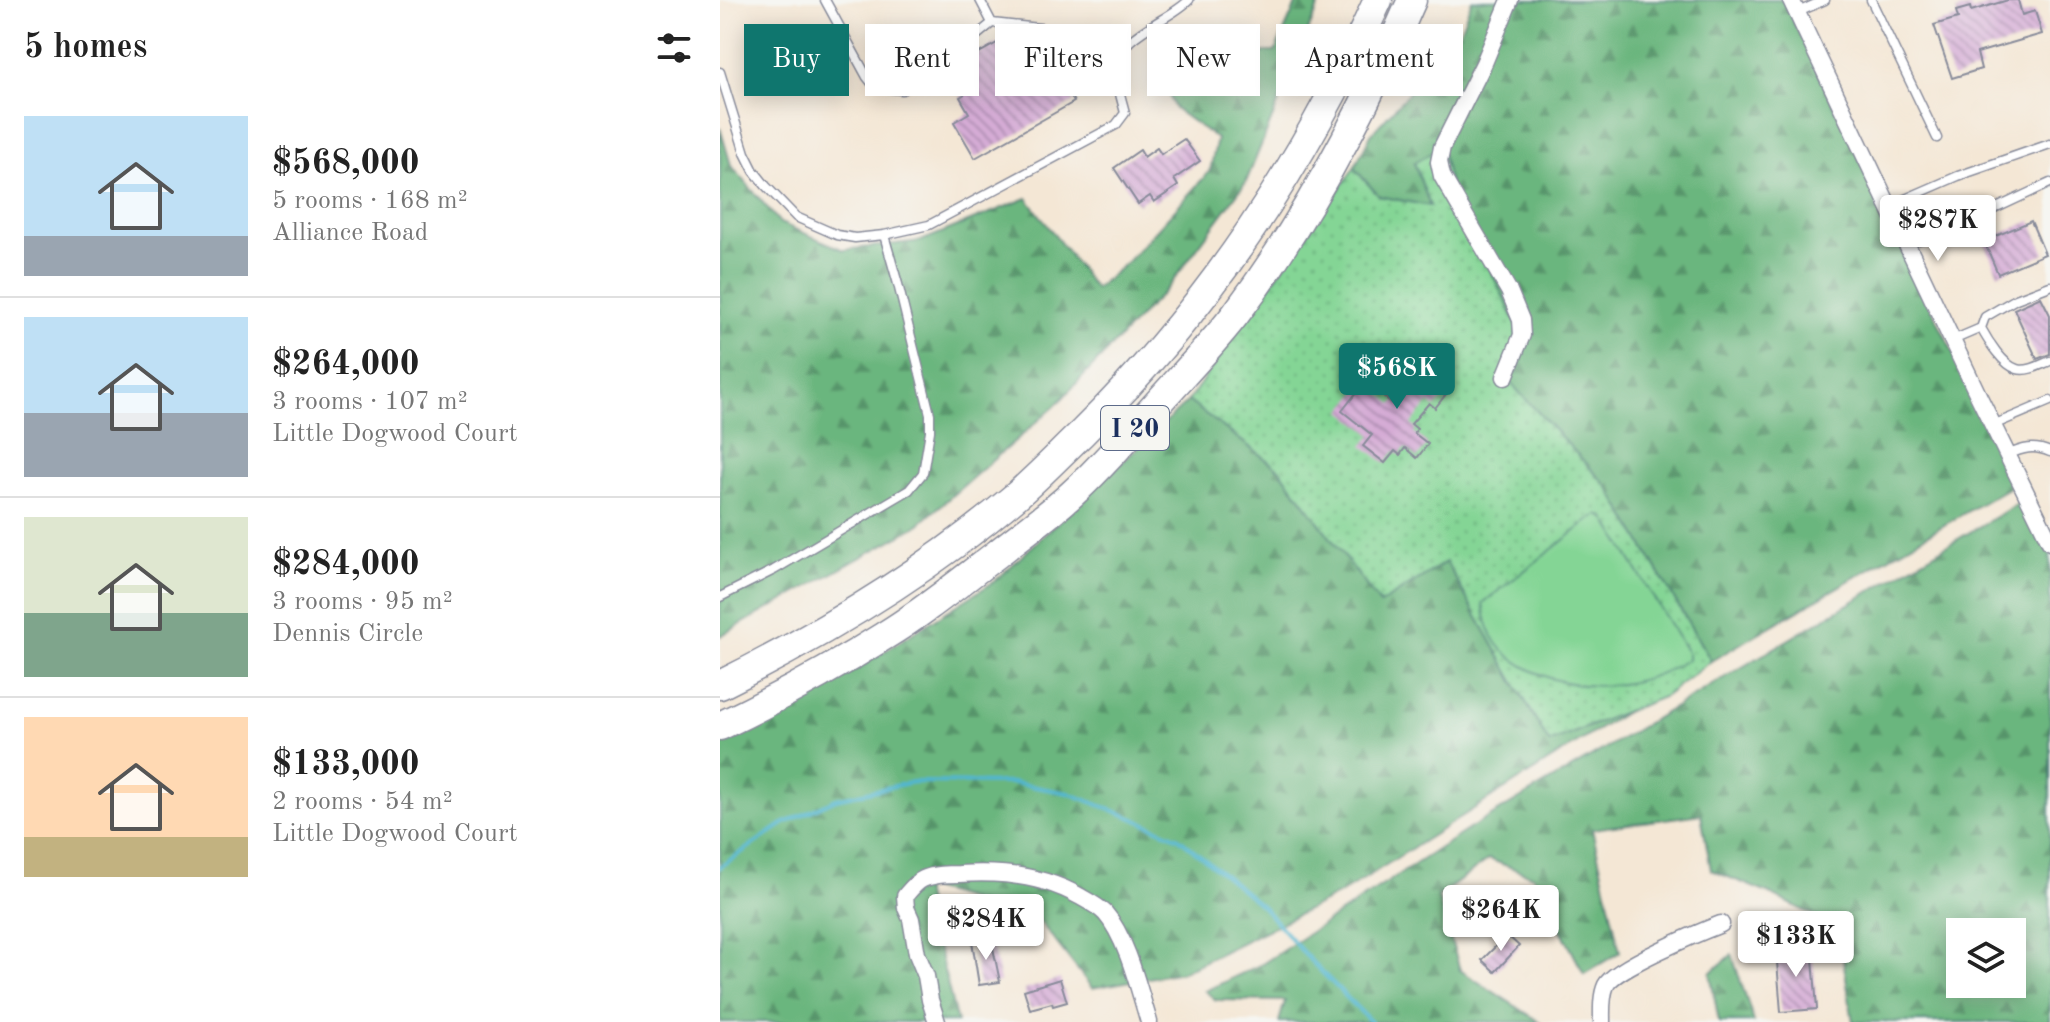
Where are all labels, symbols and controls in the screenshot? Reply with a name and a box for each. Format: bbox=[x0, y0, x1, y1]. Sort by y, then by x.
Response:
chip: Buy bbox=[744, 24, 849, 96]
chip: Rent bbox=[865, 24, 979, 96]
chip: Filters bbox=[995, 24, 1131, 96]
chip: New bbox=[1147, 24, 1260, 96]
chip: Apartment bbox=[1276, 24, 1463, 96]
icon: filters bbox=[652, 26, 696, 70]
text: 5 homes bbox=[24, 31, 147, 65]
text: $568,000 bbox=[272, 147, 420, 181]
icon: home bbox=[88, 148, 184, 244]
text: 5 rooms · 168 m² bbox=[272, 188, 468, 214]
pin: $287K bbox=[1882, 195, 1994, 263]
text: $287K bbox=[1898, 208, 1978, 234]
text: Alliance Road bbox=[272, 220, 428, 246]
pin: $568K bbox=[1341, 343, 1453, 411]
text: $264,000 bbox=[272, 348, 420, 382]
icon: home bbox=[88, 349, 184, 445]
text: $568K bbox=[1357, 356, 1437, 382]
text: 3 rooms · 107 m² bbox=[272, 389, 468, 415]
road number: I 20 bbox=[1101, 406, 1169, 450]
text: Little Dogwood Court bbox=[272, 421, 518, 447]
text: $284,000 bbox=[272, 548, 420, 582]
icon: home bbox=[88, 549, 184, 645]
text: 3 rooms · 95 m² bbox=[272, 589, 453, 615]
text: Dennis Circle bbox=[272, 621, 423, 647]
text: $133,000 bbox=[272, 748, 420, 782]
icon: home bbox=[88, 749, 184, 845]
text: 2 rooms · 54 m² bbox=[272, 789, 453, 815]
text: Little Dogwood Court bbox=[272, 821, 518, 847]
pin: $264K bbox=[1445, 885, 1557, 953]
pin: $284K bbox=[930, 894, 1042, 962]
text: $264K bbox=[1461, 898, 1541, 924]
text: $284K bbox=[946, 907, 1026, 933]
pin: $133K bbox=[1740, 911, 1852, 979]
map controls bbox=[1946, 918, 2026, 998]
button: layers bbox=[1946, 918, 2026, 998]
text: $133K bbox=[1756, 924, 1836, 950]

